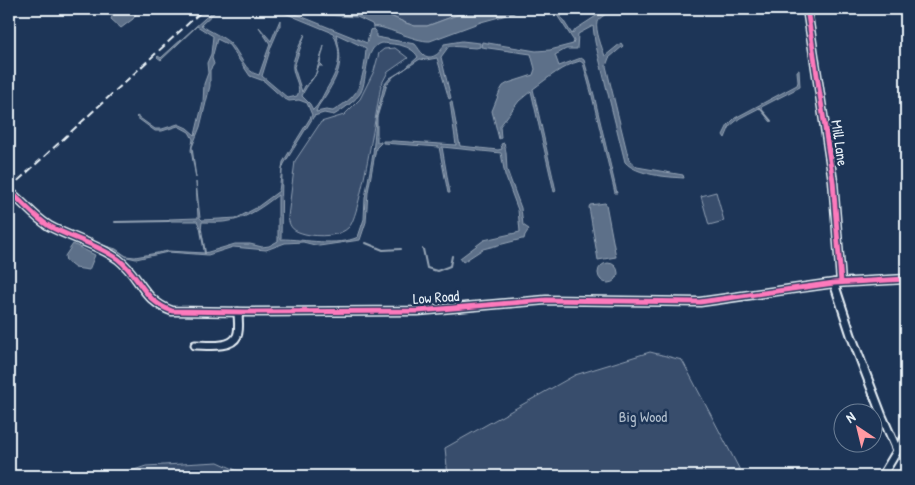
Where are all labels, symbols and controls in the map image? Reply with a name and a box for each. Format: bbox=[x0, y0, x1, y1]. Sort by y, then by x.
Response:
street label: Mill Lane bbox=[826, 119, 854, 167]
street label: Low Road bbox=[412, 285, 460, 309]
north arrow bbox=[832, 402, 882, 452]
park label: Big Wood bbox=[619, 406, 667, 427]
text: N bbox=[842, 407, 859, 427]

